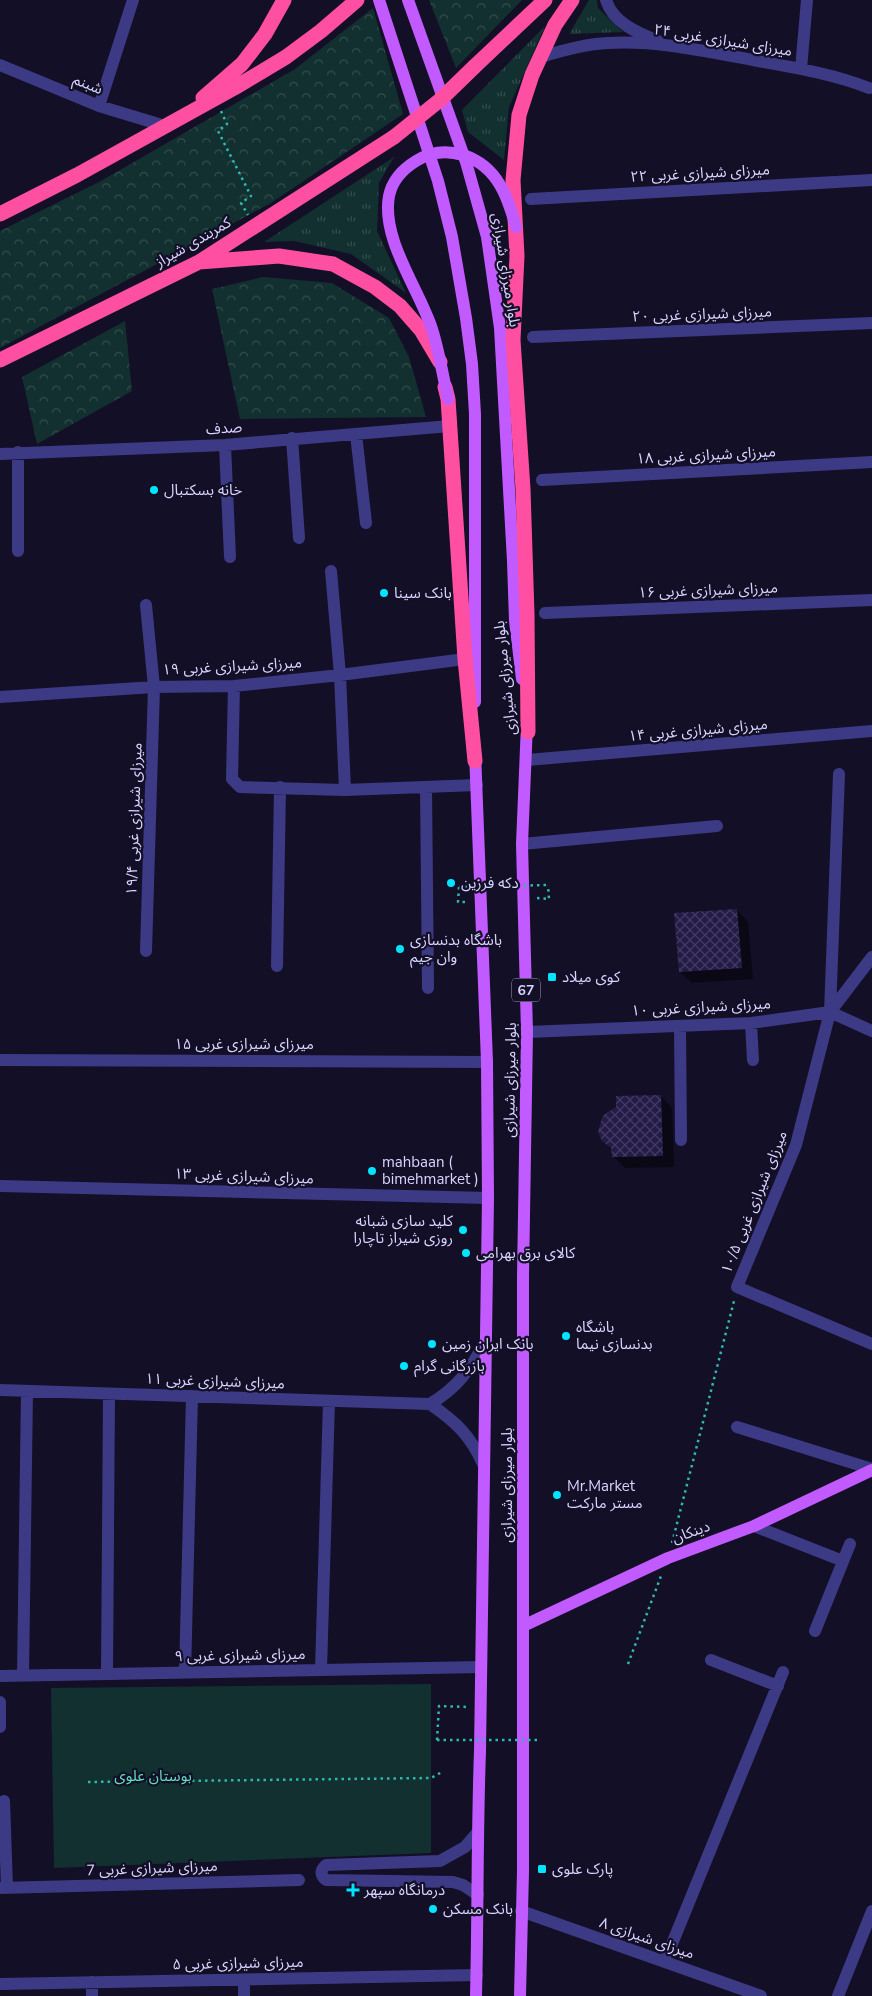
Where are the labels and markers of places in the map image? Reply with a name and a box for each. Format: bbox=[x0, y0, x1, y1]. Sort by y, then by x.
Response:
place label: خانه بسکتبال bbox=[164, 480, 242, 500]
marker: خانه بسکتبال bbox=[148, 484, 160, 496]
place label: بانک سینا bbox=[394, 583, 452, 603]
marker: بانک سینا bbox=[378, 587, 390, 599]
place label: دکه فرزین bbox=[461, 873, 519, 893]
marker: دکه فرزین bbox=[445, 877, 457, 889]
place label: باشگاه بدنسازی وان جیم bbox=[410, 930, 502, 968]
marker: باشگاه بدنسازی وان جیم bbox=[394, 943, 406, 955]
place label: کوی میلاد bbox=[562, 967, 621, 987]
marker: کوی میلاد bbox=[546, 971, 558, 983]
place label: mahbaan ( bimehmarket ) bbox=[382, 1152, 479, 1189]
marker: mahbaan ( bimehmarket ) bbox=[366, 1165, 378, 1177]
place label: کلید سازی شبانه روزی شیراز تاچارا bbox=[353, 1211, 454, 1248]
marker: کلید سازی شبانه روزی شیراز تاچارا bbox=[457, 1224, 469, 1236]
place label: کالای برق بهرامی bbox=[476, 1243, 576, 1263]
marker: کالای برق بهرامی bbox=[460, 1247, 472, 1259]
place label: باشگاه بدنسازی نیما bbox=[576, 1317, 653, 1354]
marker: باشگاه بدنسازی نیما bbox=[560, 1330, 572, 1342]
place label: بانک ایران زمین bbox=[442, 1334, 534, 1354]
marker: بانک ایران زمین bbox=[426, 1338, 438, 1350]
place label: بازرگانی گرام bbox=[414, 1356, 485, 1377]
marker: بازرگانی گرام bbox=[398, 1360, 410, 1372]
place label: Mr.Market مستر مارکت bbox=[567, 1476, 643, 1513]
marker: Mr.Market مستر مارکت bbox=[551, 1489, 563, 1501]
place label: پارک علوی bbox=[552, 1859, 613, 1879]
marker: پارک علوی bbox=[536, 1863, 548, 1875]
place label: درمانگاه سپهر bbox=[363, 1880, 445, 1900]
marker: درمانگاه سپهر bbox=[346, 1883, 360, 1897]
place label: بانک مسکن bbox=[443, 1899, 513, 1919]
marker: بانک مسکن bbox=[427, 1903, 439, 1915]

